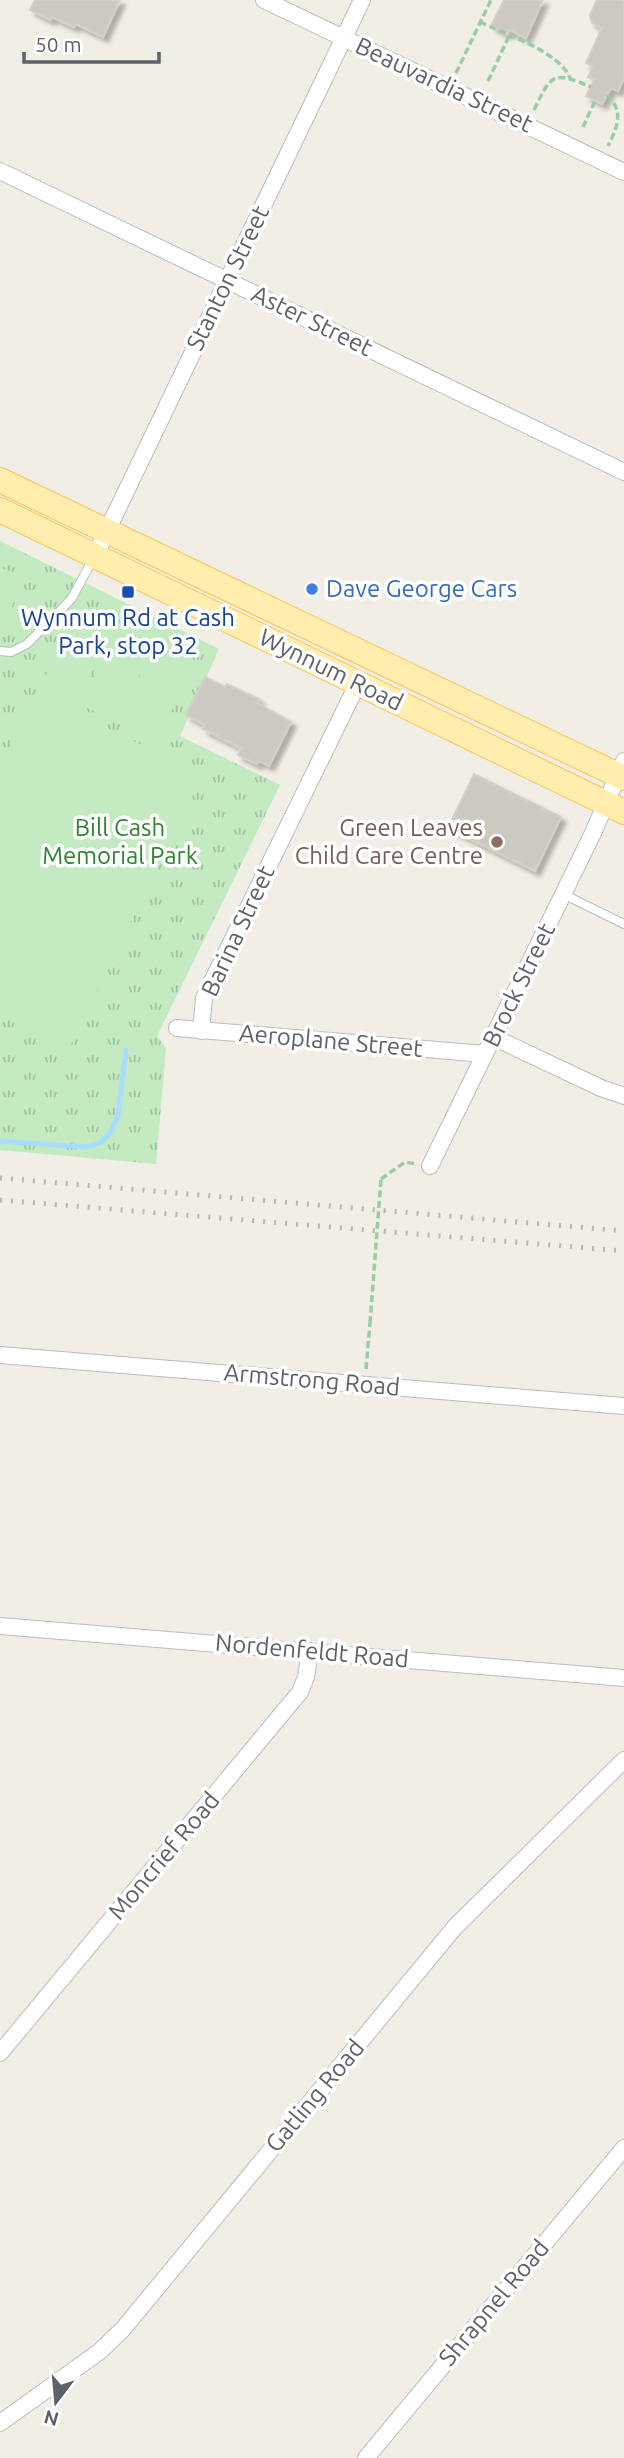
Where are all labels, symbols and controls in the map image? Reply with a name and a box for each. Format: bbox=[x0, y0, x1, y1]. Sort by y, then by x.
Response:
scale bar bbox=[24, 21, 159, 65]
text: 50 m bbox=[35, 32, 82, 56]
street label: Beauvardia Street bbox=[351, 32, 538, 138]
street label: Stanton Street bbox=[181, 201, 274, 355]
street label: Aster Street bbox=[248, 280, 377, 362]
place label: Dave George Cars bbox=[326, 575, 517, 602]
marker: Dave George Cars bbox=[304, 581, 320, 597]
marker: Wynnum Rd at Cash Park, stop 32 bbox=[120, 584, 136, 600]
place label: Wynnum Rd at Cash Park, stop 32 bbox=[21, 604, 235, 659]
street label: Wynnum Road bbox=[255, 623, 407, 716]
park label: Bill Cash Memorial Park bbox=[42, 814, 198, 869]
place label: Green Leaves Child Care Centre bbox=[295, 814, 483, 869]
marker: Green Leaves Child Care Centre bbox=[489, 834, 505, 850]
street label: Barina Street bbox=[196, 861, 280, 1000]
street label: Brock Street bbox=[477, 918, 560, 1051]
street label: Aeroplane Street bbox=[238, 1019, 424, 1062]
street label: Armstrong Road bbox=[223, 1358, 401, 1401]
street label: Nordenfeldt Road bbox=[214, 1629, 410, 1672]
street label: Moncrief Road bbox=[103, 1787, 225, 1925]
street label: Gatling Road bbox=[260, 2034, 369, 2157]
street label: Shrapnel Road bbox=[433, 2234, 554, 2371]
north arrow bbox=[21, 2367, 91, 2437]
text: N bbox=[41, 2406, 61, 2431]

